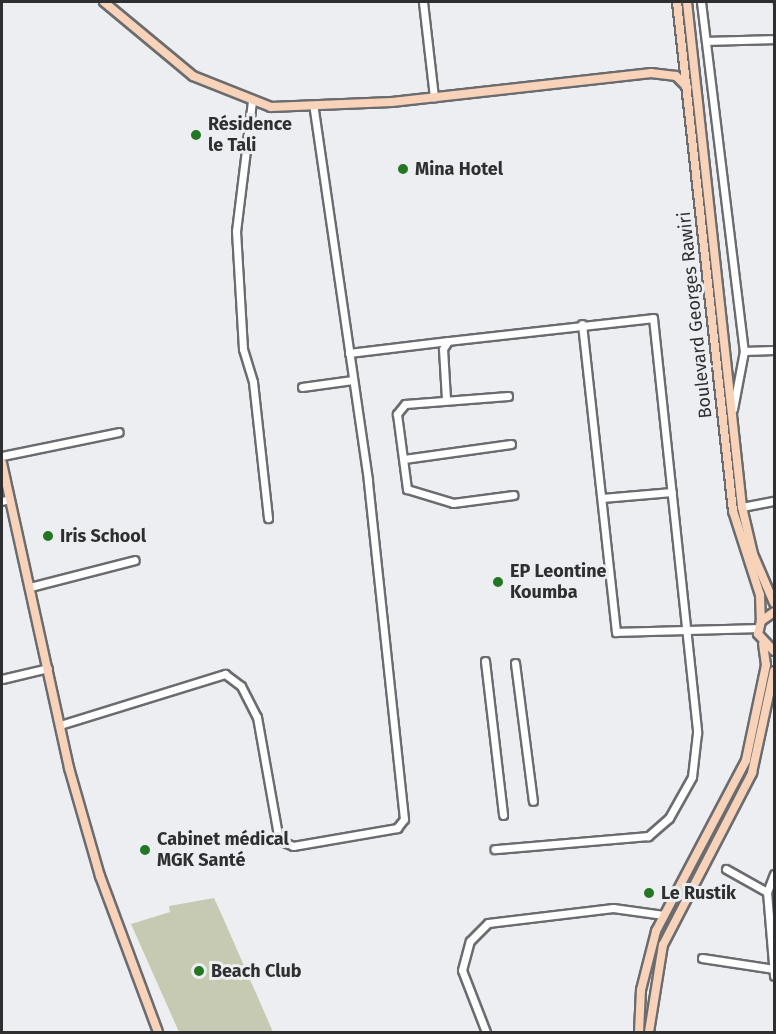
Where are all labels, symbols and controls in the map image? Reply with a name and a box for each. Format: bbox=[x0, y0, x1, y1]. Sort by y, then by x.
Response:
place label: Résidence le Tali bbox=[208, 114, 292, 156]
marker: Résidence le Tali bbox=[189, 128, 203, 142]
place label: Mina Hotel bbox=[415, 158, 503, 180]
marker: Mina Hotel bbox=[396, 162, 410, 176]
street label: Boulevard Georges Rawiri bbox=[673, 210, 717, 420]
place label: Iris School bbox=[60, 525, 146, 547]
marker: Iris School bbox=[41, 529, 55, 543]
place label: EP Leontine Koumba bbox=[510, 561, 606, 604]
marker: EP Leontine Koumba bbox=[491, 575, 505, 589]
place label: Cabinet médical MGK Santé bbox=[157, 829, 289, 872]
marker: Cabinet médical MGK Santé bbox=[138, 843, 152, 857]
place label: Le Rustik bbox=[661, 882, 736, 904]
marker: Le Rustik bbox=[642, 886, 656, 900]
place label: Beach Club bbox=[211, 960, 302, 982]
marker: Beach Club bbox=[192, 964, 206, 978]

